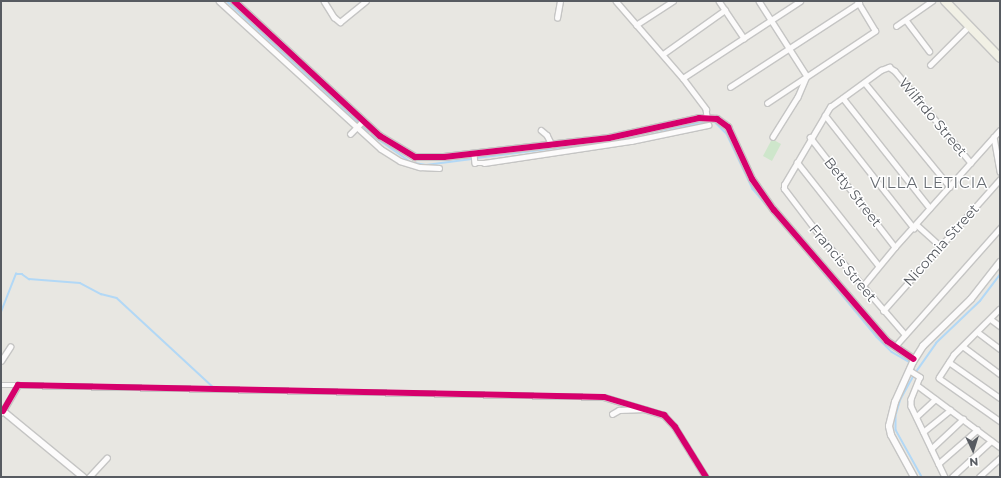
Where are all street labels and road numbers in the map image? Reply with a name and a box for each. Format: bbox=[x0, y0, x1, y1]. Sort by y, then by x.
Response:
street label: Wilfrdo Street bbox=[895, 74, 971, 160]
street label: Betty Street bbox=[821, 154, 885, 230]
street label: Nicomia Street bbox=[900, 201, 982, 289]
street label: Francis Street bbox=[806, 221, 880, 305]

